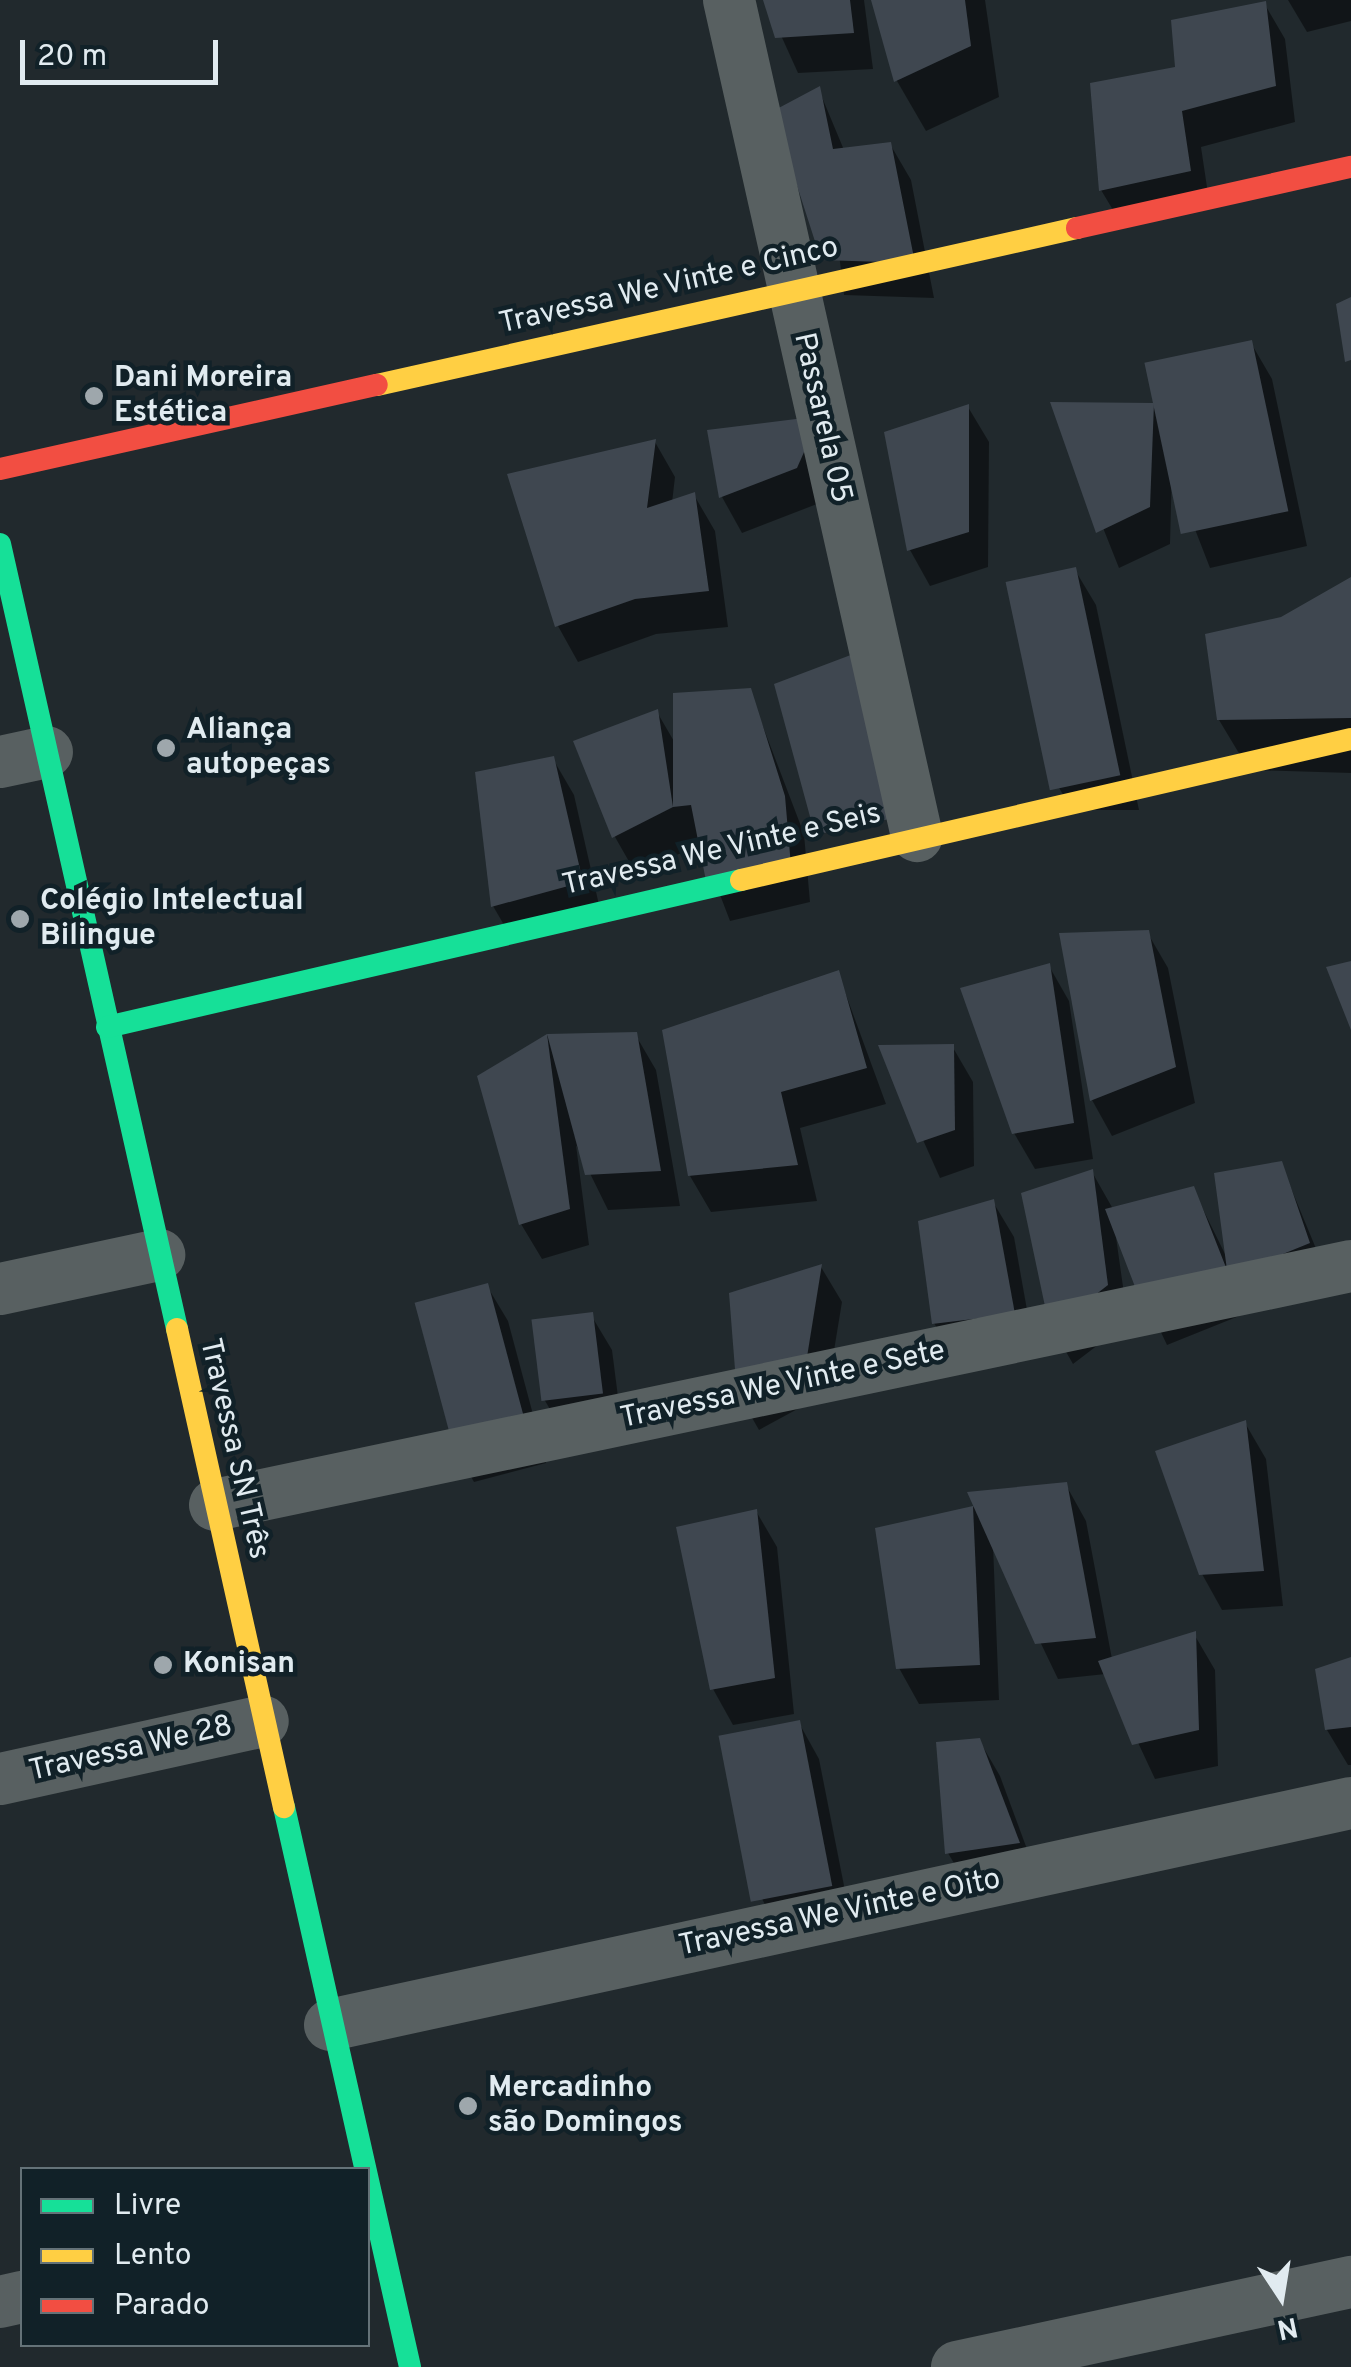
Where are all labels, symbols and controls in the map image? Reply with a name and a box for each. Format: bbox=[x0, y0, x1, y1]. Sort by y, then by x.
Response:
scale bar bbox=[25, 20, 222, 82]
text: 20 m bbox=[37, 39, 107, 76]
street label: Travessa We Vinte e Cinco bbox=[495, 230, 843, 344]
street label: Passarela 05 bbox=[784, 329, 858, 507]
place label: Dani Moreira Estética bbox=[114, 361, 292, 432]
marker: Dani Moreira Estética bbox=[83, 385, 105, 407]
place label: Aliança autopeças bbox=[186, 713, 331, 784]
marker: Aliança autopeças bbox=[155, 737, 177, 759]
street label: Travessa We Vinte e Seis bbox=[558, 797, 886, 905]
place label: Colégio Intelectual Bilingue bbox=[40, 884, 304, 954]
marker: Colégio Intelectual Bilingue bbox=[9, 908, 31, 930]
street label: Travessa We Vinte e Sete bbox=[617, 1334, 949, 1438]
street label: Travessa SN Três bbox=[190, 1335, 276, 1563]
place label: Konisan bbox=[183, 1647, 295, 1683]
marker: Konisan bbox=[152, 1654, 174, 1676]
street label: Travessa We 28 bbox=[26, 1709, 236, 1791]
street label: Travessa We Vinte e Oito bbox=[675, 1862, 1005, 1966]
place label: Mercadinho são Domingos bbox=[488, 2071, 682, 2142]
marker: Mercadinho são Domingos bbox=[457, 2095, 479, 2117]
legend bbox=[20, 2167, 370, 2347]
text: Livre bbox=[114, 2188, 181, 2225]
text: Lento bbox=[114, 2238, 191, 2275]
north arrow bbox=[1231, 2247, 1331, 2347]
text: Parado bbox=[114, 2288, 209, 2325]
text: N bbox=[1274, 2307, 1301, 2346]

